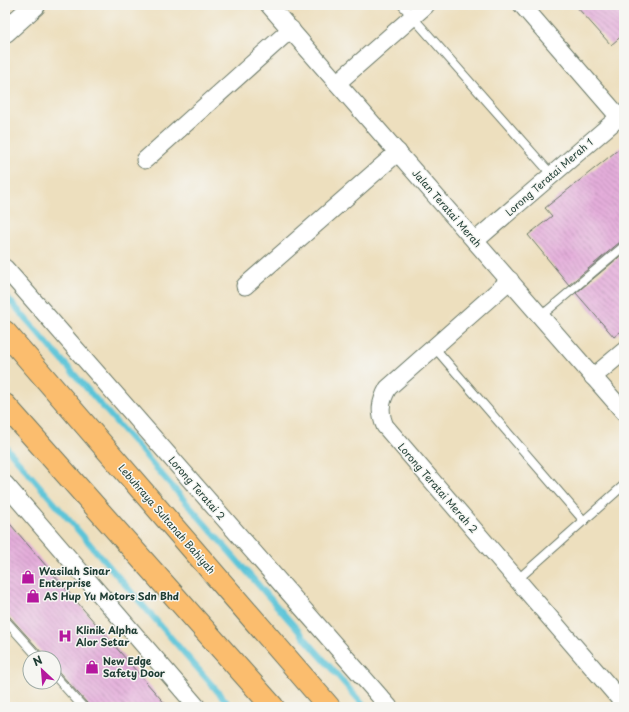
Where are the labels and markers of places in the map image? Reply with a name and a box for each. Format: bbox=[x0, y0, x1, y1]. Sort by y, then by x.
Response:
place label: Wasilah Sinar Enterprise bbox=[39, 563, 111, 590]
shop icon: Wasilah Sinar Enterprise bbox=[20, 569, 36, 585]
shop icon: AS Hup Yu Motors Sdn Bhd bbox=[25, 588, 41, 604]
place label: AS Hup Yu Motors Sdn Bhd bbox=[43, 588, 179, 603]
place label: Klinik Alpha Alor Setar bbox=[76, 622, 138, 649]
hospital icon: Klinik Alpha Alor Setar bbox=[57, 628, 73, 644]
place label: New Edge Safety Door bbox=[103, 653, 166, 681]
shop icon: New Edge Safety Door bbox=[84, 659, 100, 675]

